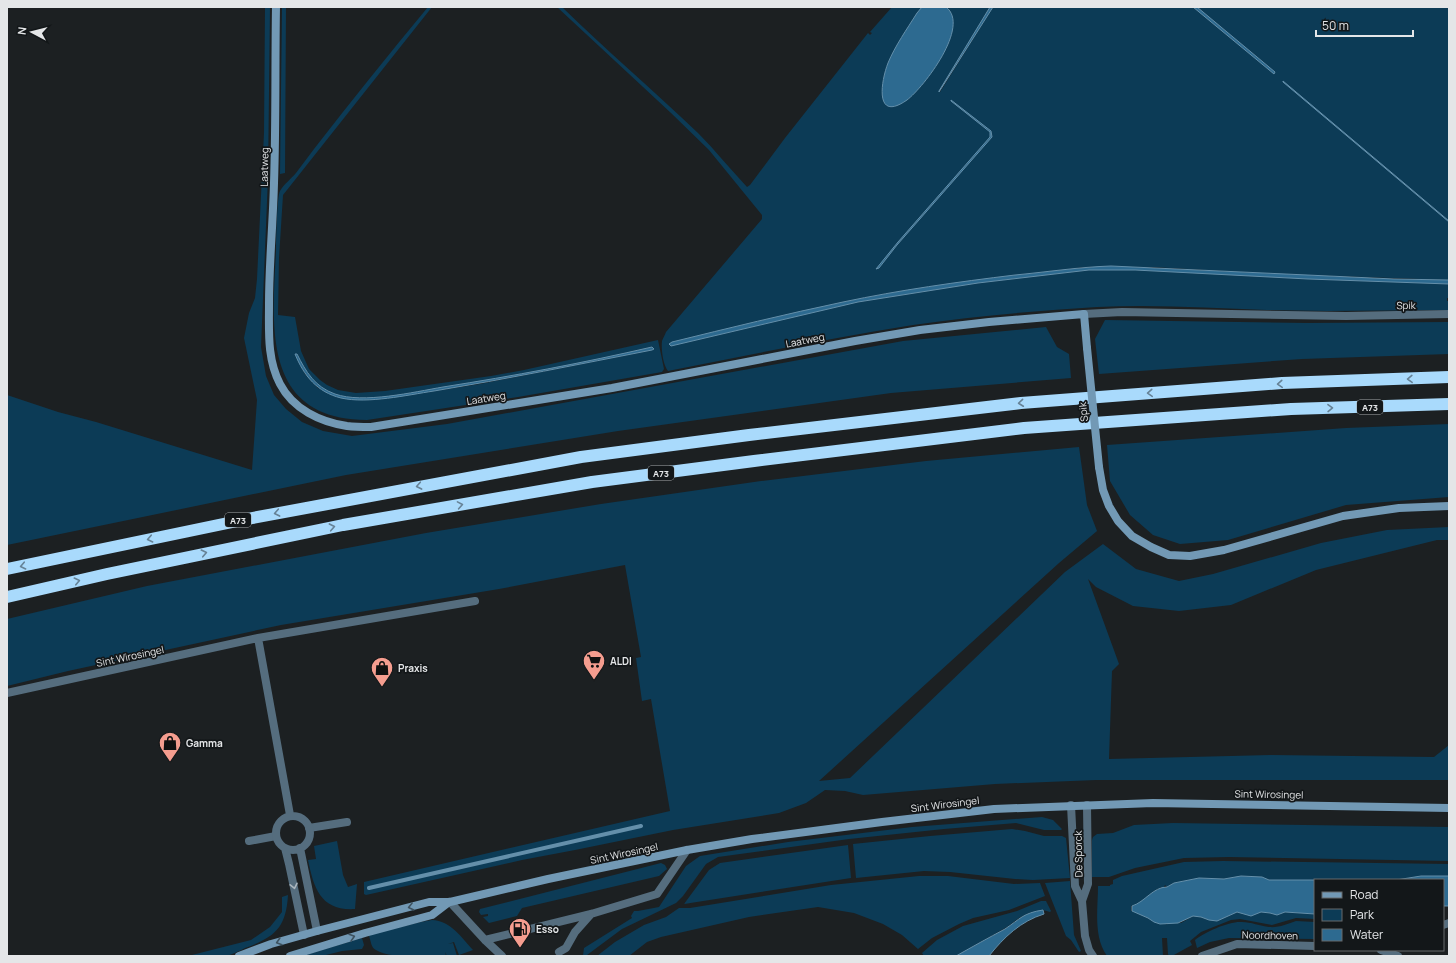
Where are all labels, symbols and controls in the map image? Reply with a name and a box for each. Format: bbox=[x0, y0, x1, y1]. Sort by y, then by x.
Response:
north arrow bbox=[12, 12, 52, 52]
scale bar bbox=[1316, 12, 1413, 38]
text: 50 m bbox=[1322, 17, 1349, 34]
text: N bbox=[14, 26, 30, 36]
street label: Laatweg bbox=[257, 147, 271, 187]
street label: Spik bbox=[1396, 298, 1417, 312]
street label: Laatweg bbox=[784, 329, 826, 351]
one-way arrow bbox=[1407, 374, 1413, 383]
one-way arrow bbox=[1277, 379, 1283, 388]
street label: Laatweg bbox=[465, 388, 507, 408]
one-way arrow bbox=[1147, 389, 1154, 398]
one-way arrow bbox=[1018, 399, 1024, 408]
road number: A73 bbox=[1357, 400, 1383, 414]
street label: Spik bbox=[1075, 401, 1091, 422]
one-way arrow bbox=[1327, 403, 1333, 412]
road number: A73 bbox=[648, 466, 674, 480]
one-way arrow bbox=[416, 482, 422, 490]
one-way arrow bbox=[457, 501, 463, 510]
one-way arrow bbox=[274, 508, 280, 517]
road number: A73 bbox=[225, 513, 251, 527]
one-way arrow bbox=[328, 523, 335, 531]
one-way arrow bbox=[147, 534, 153, 542]
one-way arrow bbox=[201, 549, 207, 558]
one-way arrow bbox=[20, 561, 26, 569]
one-way arrow bbox=[74, 577, 80, 585]
street label: Sint Wirosingel bbox=[95, 642, 165, 670]
supermarket icon: ALDI bbox=[581, 648, 607, 681]
place label: ALDI bbox=[610, 654, 632, 668]
shop icon: Praxis bbox=[369, 655, 395, 688]
place label: Praxis bbox=[398, 661, 428, 675]
shop icon: Gamma bbox=[157, 730, 183, 763]
place label: Gamma bbox=[186, 736, 223, 750]
street label: Sint Wirosingel bbox=[1234, 786, 1304, 802]
street label: Sint Wirosingel bbox=[910, 793, 980, 815]
street label: De Sporck bbox=[1071, 830, 1085, 877]
street label: Sint Wirosingel bbox=[589, 839, 659, 867]
legend bbox=[1314, 879, 1444, 951]
one-way arrow bbox=[289, 883, 297, 889]
text: Road bbox=[1350, 886, 1378, 903]
one-way arrow bbox=[408, 902, 415, 910]
text: Park bbox=[1350, 906, 1375, 923]
fuel station icon: Esso bbox=[507, 916, 533, 949]
place label: Esso bbox=[536, 922, 559, 936]
text: Water bbox=[1350, 926, 1384, 943]
street label: Noordhoven bbox=[1242, 928, 1298, 942]
one-way arrow bbox=[348, 933, 355, 942]
one-way arrow bbox=[276, 937, 283, 946]

